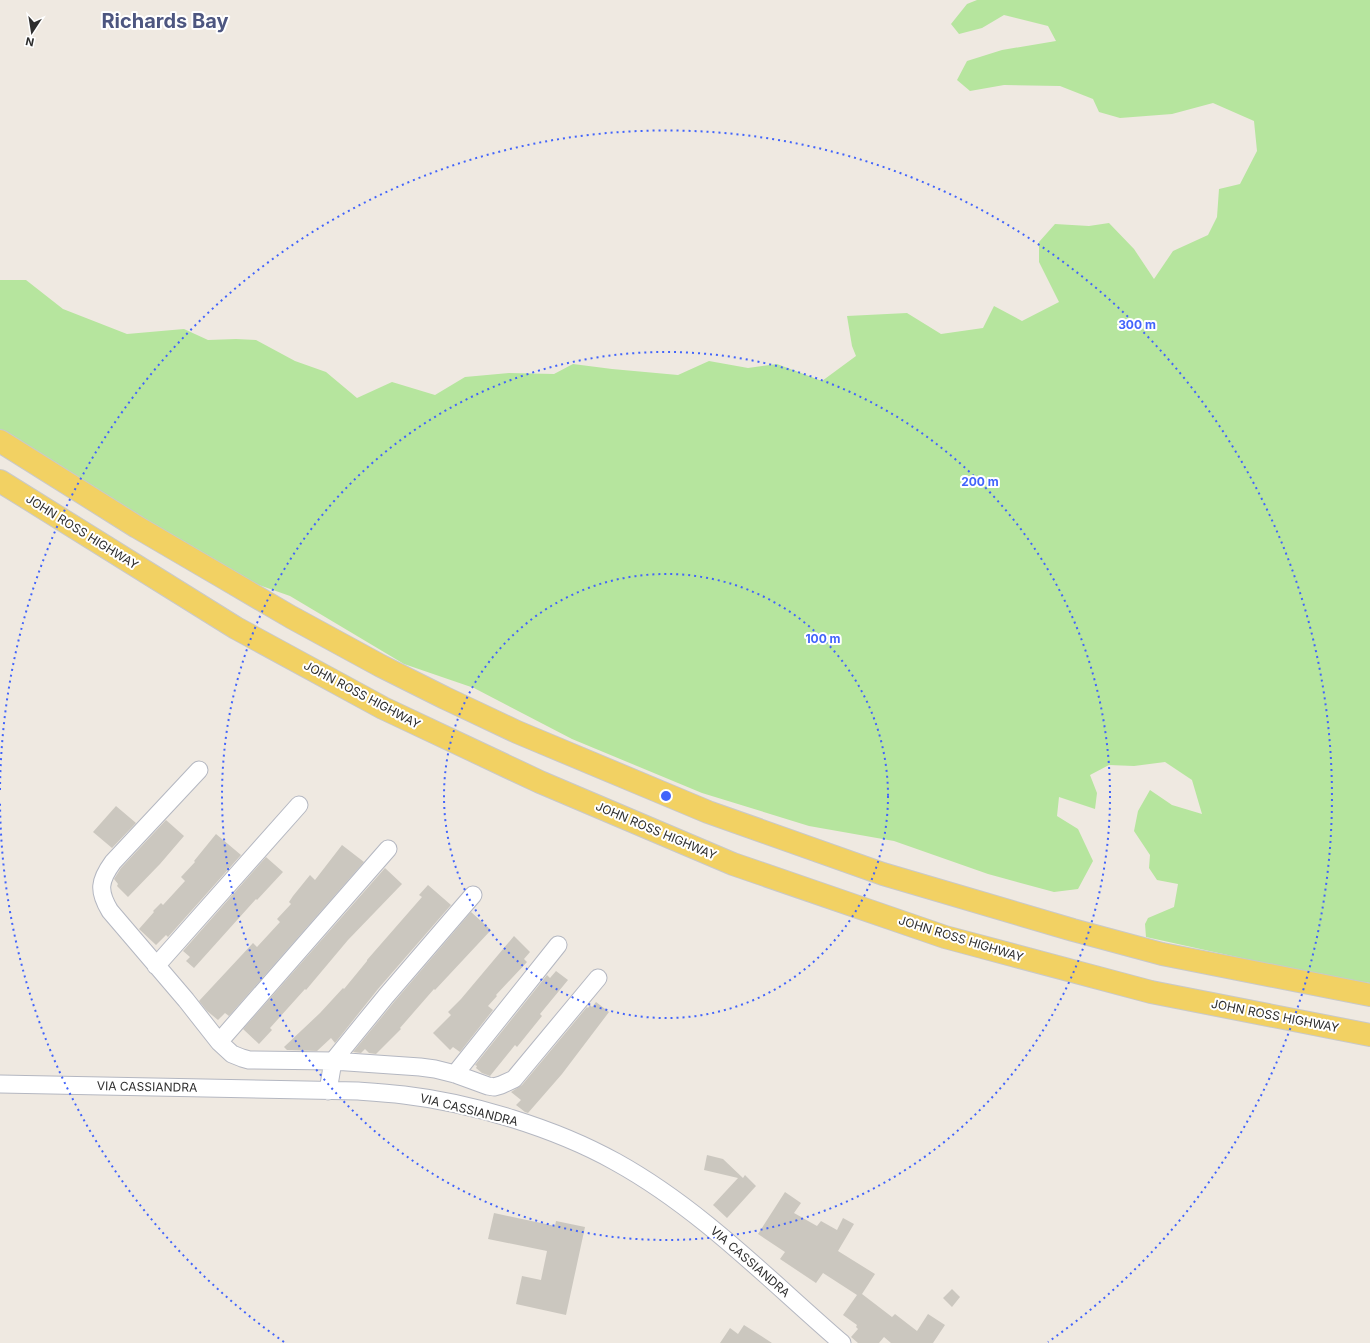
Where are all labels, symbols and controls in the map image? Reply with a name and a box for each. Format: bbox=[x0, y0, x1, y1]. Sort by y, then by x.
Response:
district label: Richards Bay bbox=[101, 9, 229, 33]
north arrow bbox=[12, 12, 52, 52]
text: N bbox=[24, 34, 35, 50]
text: 300 m bbox=[1118, 317, 1156, 332]
text: 200 m bbox=[961, 474, 999, 489]
street label: JOHN ROSS HIGHWAY bbox=[23, 491, 141, 572]
text: 100 m bbox=[805, 631, 841, 646]
street label: JOHN ROSS HIGHWAY bbox=[301, 657, 423, 732]
centre of rings bbox=[659, 789, 673, 803]
street label: JOHN ROSS HIGHWAY bbox=[594, 798, 719, 863]
street label: JOHN ROSS HIGHWAY bbox=[897, 912, 1025, 965]
street label: JOHN ROSS HIGHWAY bbox=[1210, 996, 1340, 1035]
street label: VIA CASSIANDRA bbox=[97, 1078, 197, 1095]
street label: VIA CASSIANDRA bbox=[419, 1090, 520, 1129]
street label: VIA CASSIANDRA bbox=[707, 1223, 793, 1300]

